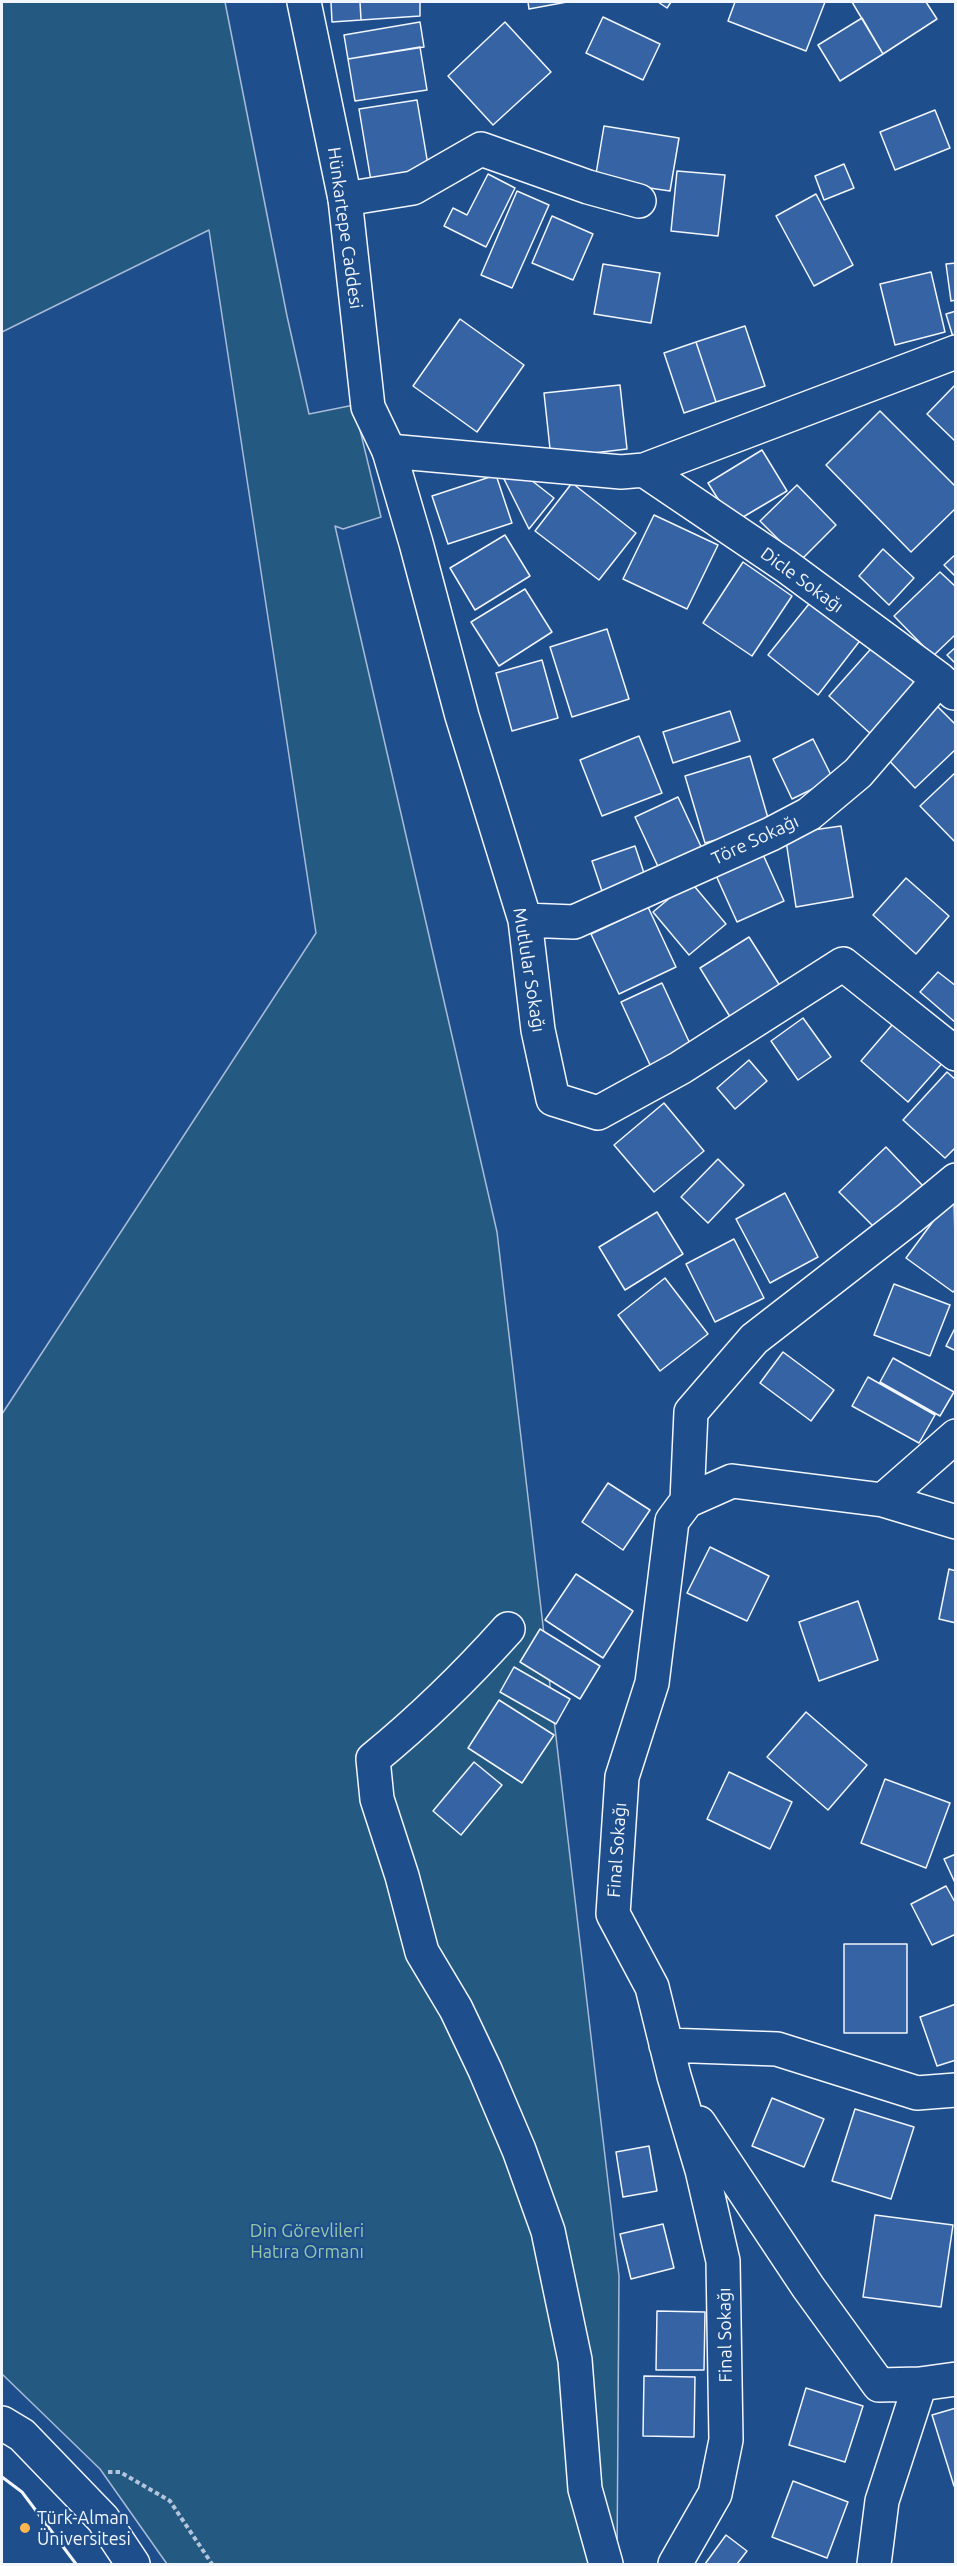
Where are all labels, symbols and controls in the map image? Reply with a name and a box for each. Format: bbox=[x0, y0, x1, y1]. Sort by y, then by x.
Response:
street label: Hünkartepe Caddesi bbox=[323, 146, 367, 310]
street label: Dicle Sokağı bbox=[756, 543, 848, 617]
street label: Töre Sokağı bbox=[708, 810, 802, 870]
street label: Mutlular Sokağı bbox=[508, 906, 550, 1034]
street label: Final Sokağı bbox=[603, 1802, 631, 1898]
park label: Din Görevlileri Hatıra Ormanı bbox=[250, 2220, 364, 2262]
street label: Final Sokağı bbox=[713, 2287, 737, 2383]
place label: Türk-Alman Üniversitesi bbox=[37, 2507, 131, 2550]
marker: Türk-Alman Üniversitesi bbox=[18, 2521, 32, 2535]

